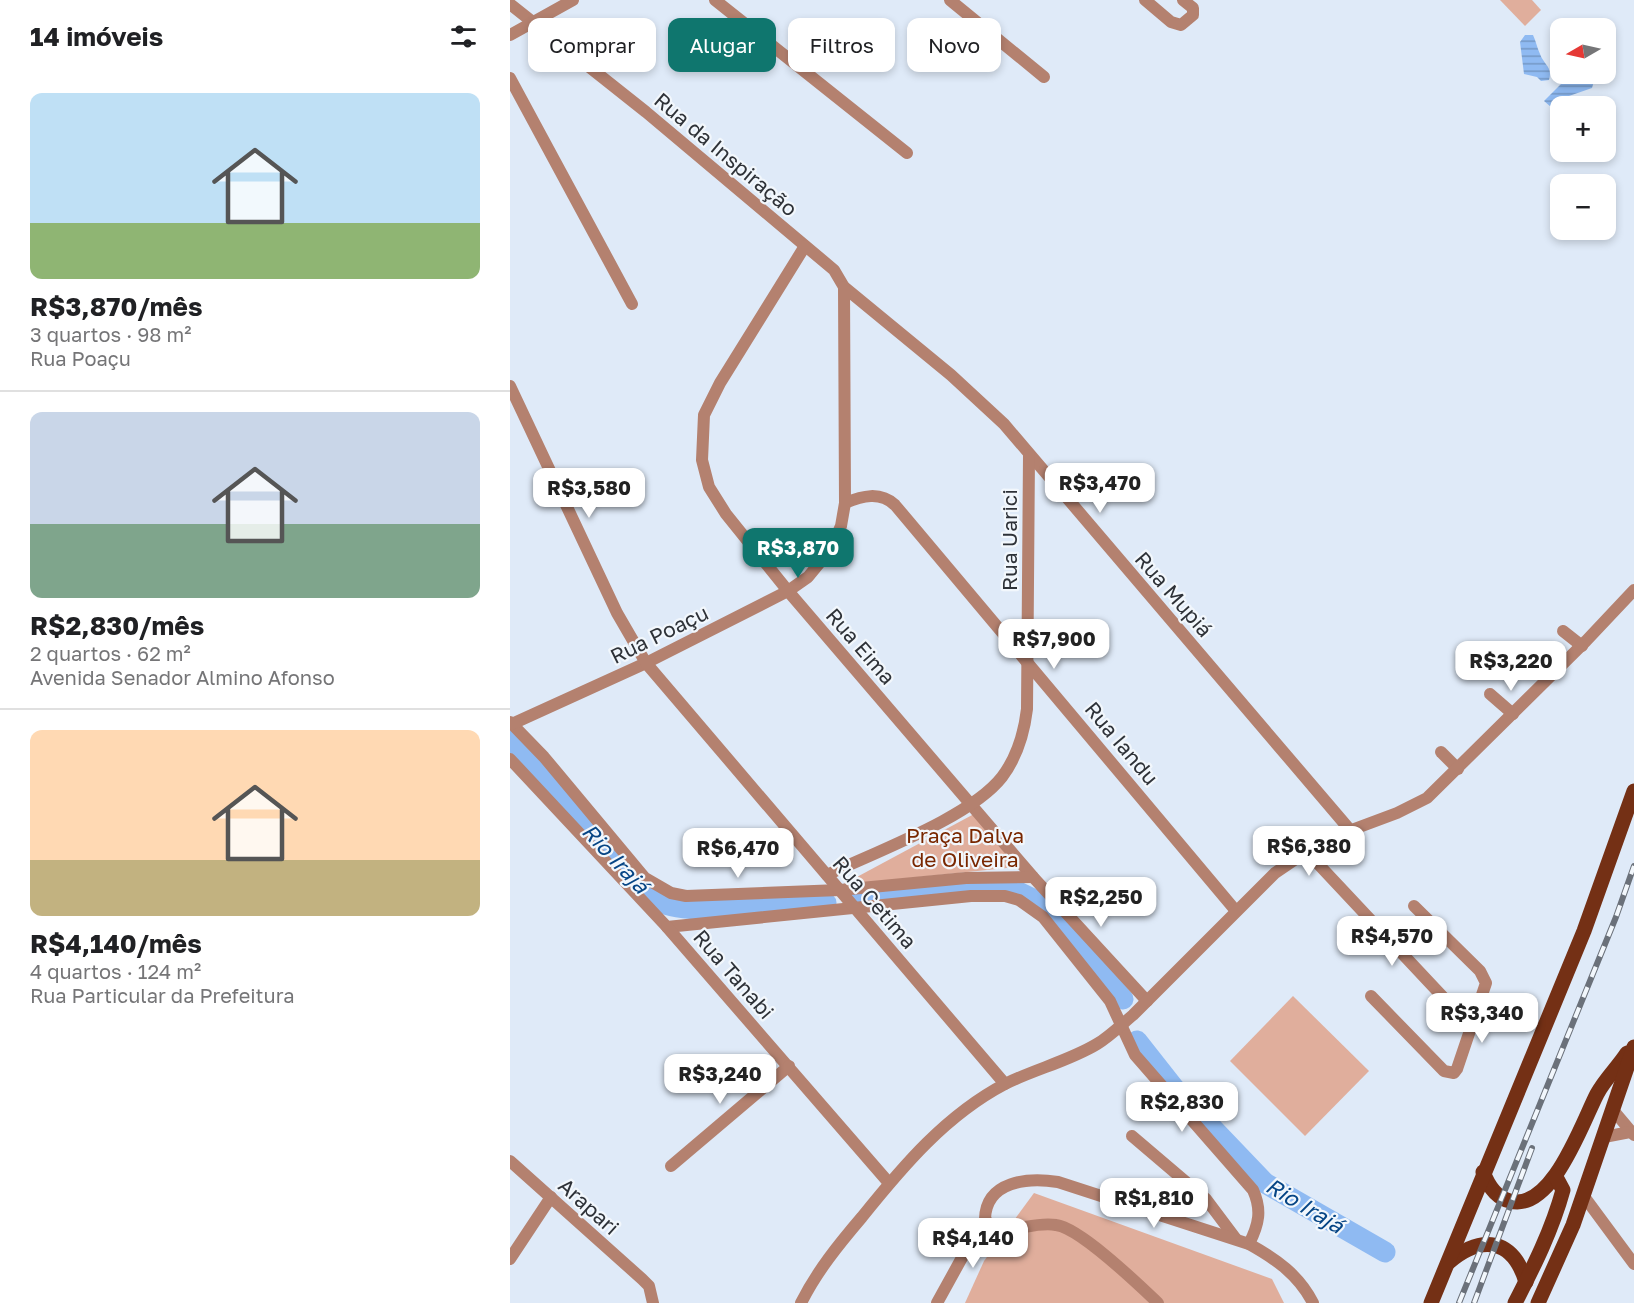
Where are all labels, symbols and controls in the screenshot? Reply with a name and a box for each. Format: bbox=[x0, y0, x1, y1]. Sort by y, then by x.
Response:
chip: Comprar bbox=[528, 18, 656, 72]
chip: Alugar bbox=[668, 18, 776, 72]
chip: Filtros bbox=[788, 18, 895, 72]
chip: Novo bbox=[907, 18, 1001, 72]
north arrow bbox=[1550, 18, 1616, 84]
map controls bbox=[1550, 18, 1616, 240]
icon: filters bbox=[447, 20, 480, 53]
text: 14 imóveis bbox=[30, 21, 163, 52]
street label: Rua da Inspiração bbox=[649, 87, 803, 221]
button: + bbox=[1550, 96, 1616, 162]
icon: home bbox=[201, 132, 309, 240]
button: − bbox=[1550, 174, 1616, 240]
text: R$3,870/mês bbox=[30, 291, 203, 322]
text: 3 quartos · 98 m² bbox=[30, 322, 191, 346]
text: Rua Poaçu bbox=[30, 346, 131, 370]
icon: home bbox=[201, 451, 309, 559]
pin: R$3,470 bbox=[1045, 463, 1155, 514]
pin: R$3,580 bbox=[534, 468, 644, 519]
text: R$3,470 bbox=[1059, 470, 1141, 494]
text: R$3,580 bbox=[547, 475, 631, 499]
street label: Rua Uarici bbox=[996, 489, 1022, 591]
pin: R$3,870 bbox=[743, 528, 853, 579]
text: R$3,870 bbox=[757, 535, 839, 559]
street label: Rua Mupiá bbox=[1130, 546, 1218, 642]
street label: Rua Poaçu bbox=[606, 599, 712, 669]
street label: Rua Eima bbox=[821, 603, 901, 689]
text: R$2,830/mês bbox=[30, 610, 204, 641]
pin: R$7,900 bbox=[999, 619, 1109, 670]
text: R$7,900 bbox=[1012, 626, 1096, 650]
text: 2 quartos · 62 m² bbox=[30, 641, 191, 665]
pin: R$3,220 bbox=[1456, 641, 1566, 692]
text: R$3,220 bbox=[1469, 648, 1553, 672]
text: Avenida Senador Almino Afonso bbox=[30, 665, 335, 689]
street label: Rua Iandu bbox=[1080, 696, 1164, 790]
icon: home bbox=[201, 769, 309, 877]
water label: Rio Irajá bbox=[577, 817, 657, 900]
park label: Praça Dalva de Oliveira bbox=[906, 822, 1024, 872]
pin: R$6,380 bbox=[1254, 826, 1364, 877]
pin: R$6,470 bbox=[683, 828, 793, 879]
text: R$6,380 bbox=[1267, 833, 1351, 857]
text: R$6,470 bbox=[697, 835, 779, 859]
street label: Rua Cetima bbox=[828, 850, 922, 954]
pin: R$2,250 bbox=[1046, 877, 1156, 928]
text: R$2,250 bbox=[1059, 884, 1143, 908]
pin: R$4,570 bbox=[1337, 916, 1447, 967]
text: R$4,570 bbox=[1351, 923, 1433, 947]
street label: Rua Tanabi bbox=[688, 924, 780, 1024]
text: R$4,140/mês bbox=[30, 928, 202, 959]
text: 4 quartos · 124 m² bbox=[30, 959, 201, 983]
text: Rua Particular da Prefeitura bbox=[30, 983, 295, 1007]
pin: R$3,340 bbox=[1427, 993, 1537, 1044]
text: R$3,340 bbox=[1440, 1000, 1524, 1024]
pin: R$3,240 bbox=[665, 1054, 775, 1105]
text: R$3,240 bbox=[678, 1061, 762, 1085]
pin: R$2,830 bbox=[1127, 1082, 1237, 1133]
text: R$2,830 bbox=[1140, 1089, 1224, 1113]
water label: Rio Irajá bbox=[1261, 1171, 1351, 1240]
street label: Arapari bbox=[553, 1172, 625, 1240]
pin: R$1,810 bbox=[1099, 1178, 1209, 1229]
text: R$1,810 bbox=[1114, 1185, 1194, 1209]
pin: R$4,140 bbox=[918, 1218, 1028, 1269]
text: R$4,140 bbox=[932, 1225, 1014, 1249]

